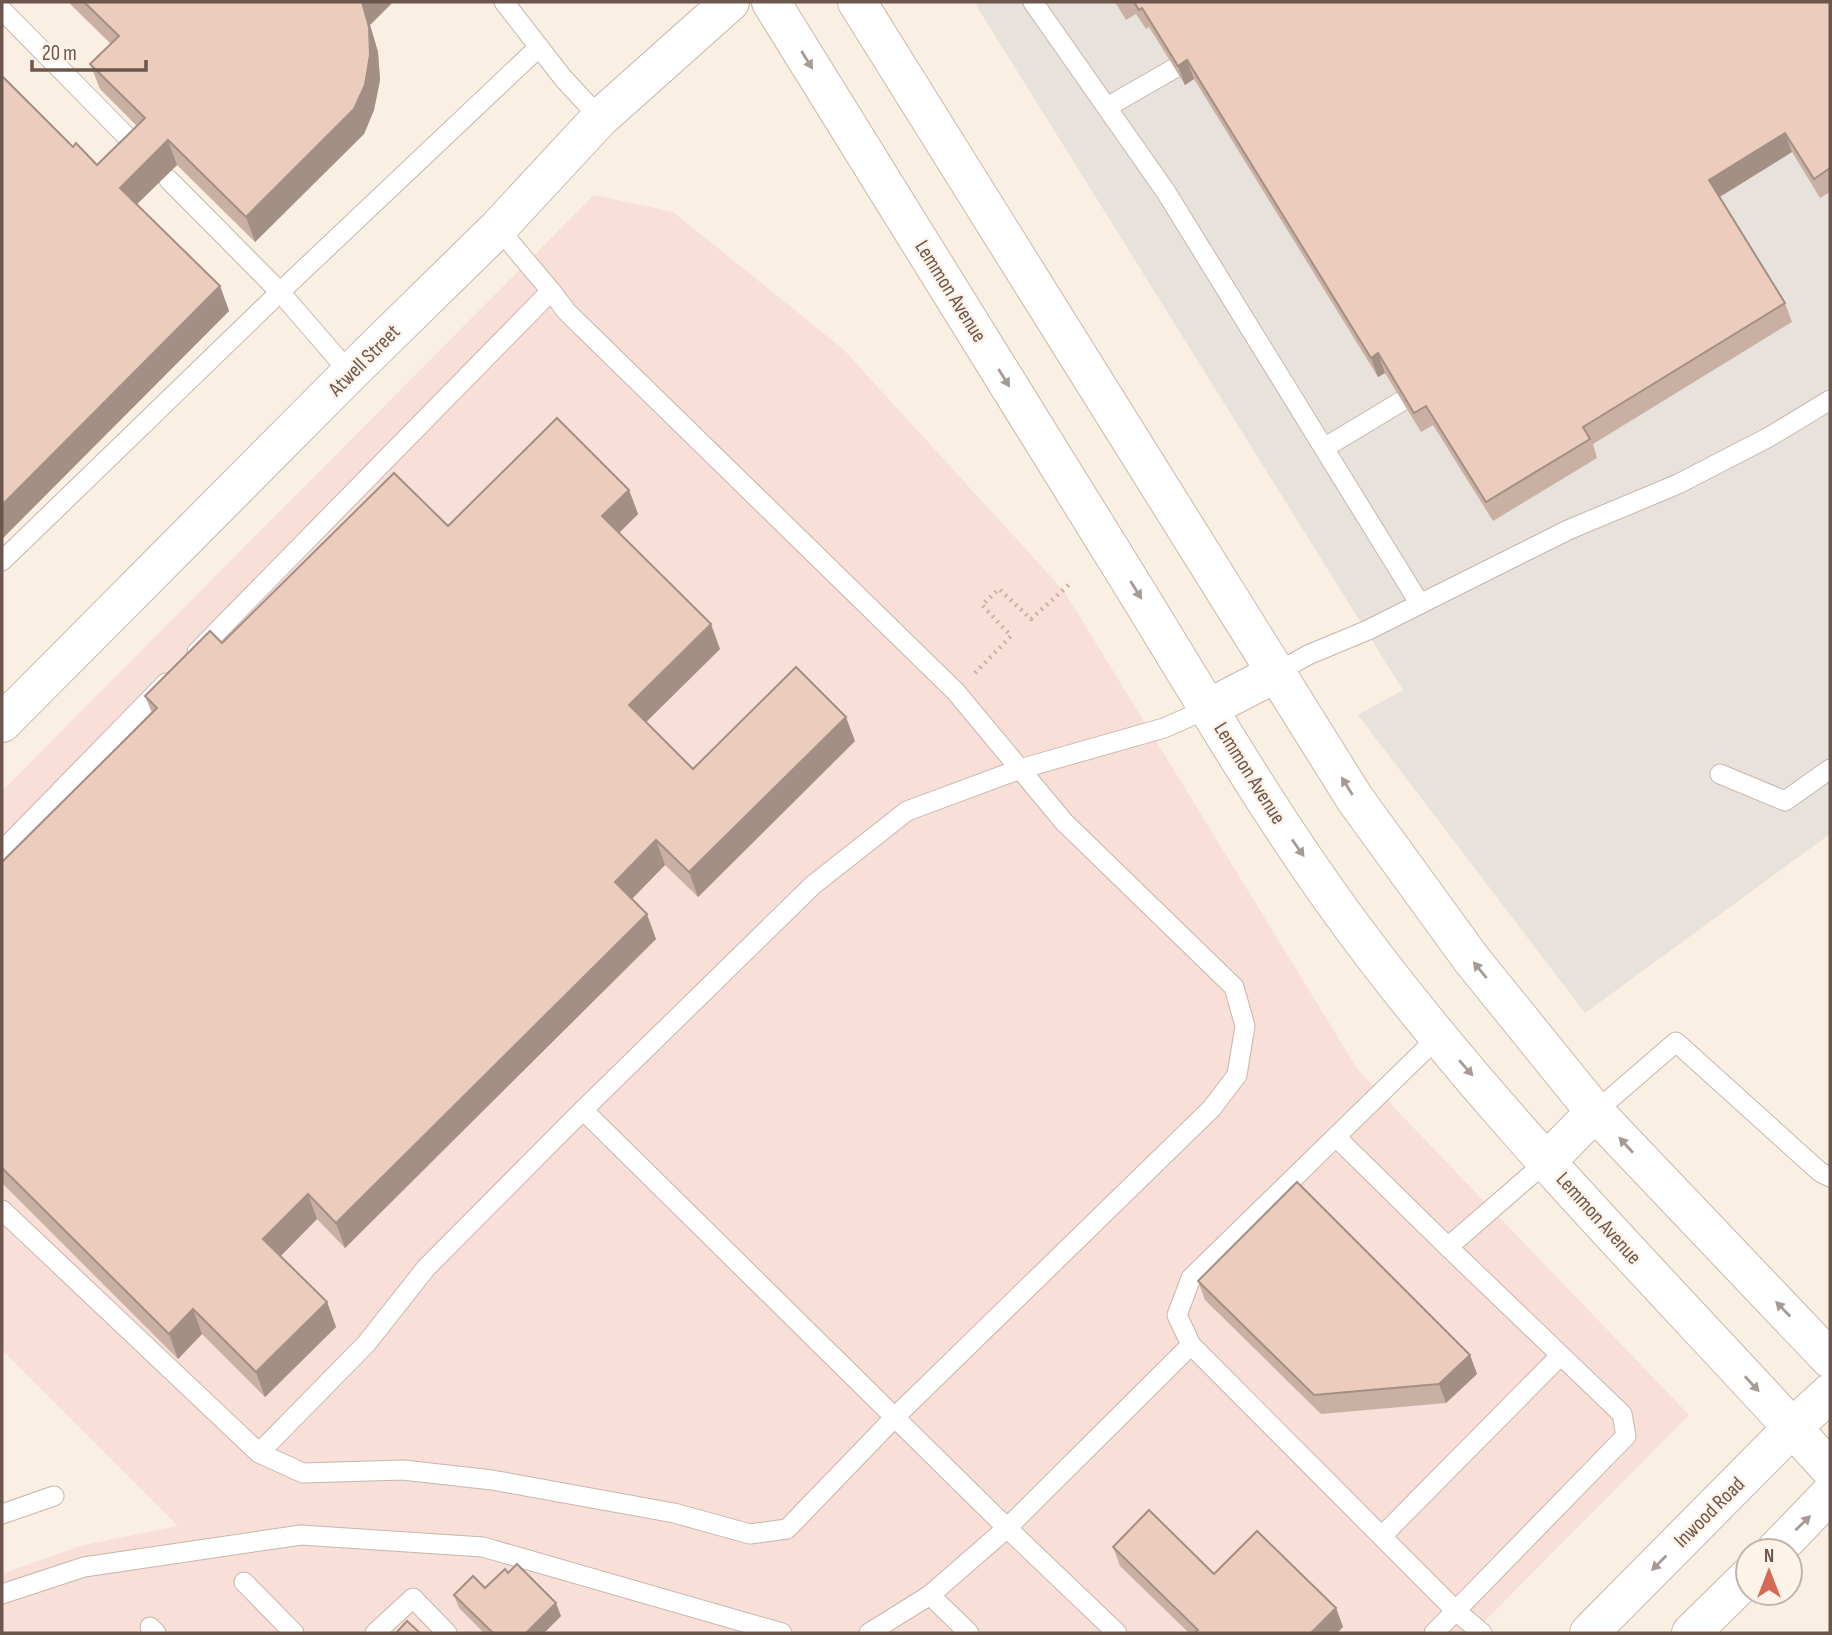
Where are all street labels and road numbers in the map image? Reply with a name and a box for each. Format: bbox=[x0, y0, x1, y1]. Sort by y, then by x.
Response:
street label: Lemmon Avenue bbox=[909, 236, 992, 347]
street label: Atwell Street bbox=[323, 319, 405, 402]
street label: Lemmon Avenue bbox=[1208, 718, 1291, 829]
street label: Lemmon Avenue bbox=[1551, 1167, 1647, 1270]
street label: Inwood Road bbox=[1669, 1472, 1750, 1553]

